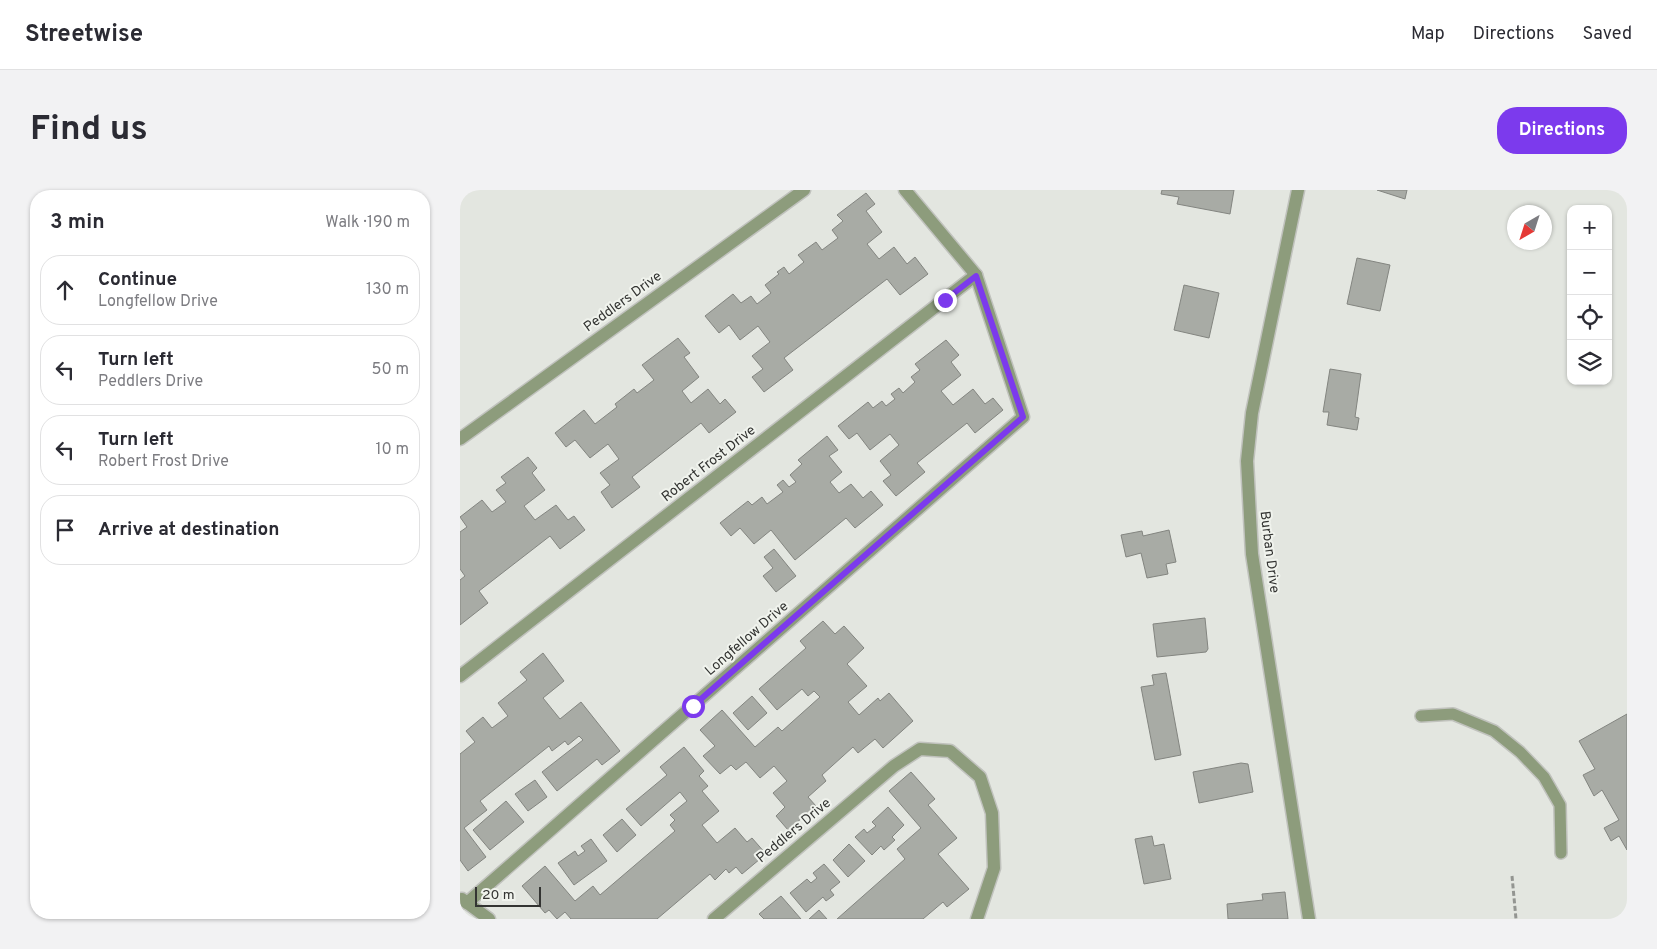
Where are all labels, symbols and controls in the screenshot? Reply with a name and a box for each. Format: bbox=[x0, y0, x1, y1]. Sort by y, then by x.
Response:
text: Streetwise bbox=[25, 20, 143, 50]
text: Map bbox=[1411, 23, 1445, 46]
text: Directions bbox=[1473, 23, 1555, 46]
text: Saved bbox=[1583, 23, 1632, 46]
button: Directions bbox=[1497, 107, 1627, 154]
text: Find us bbox=[30, 108, 148, 152]
north arrow bbox=[1507, 205, 1552, 250]
map controls bbox=[1567, 205, 1612, 385]
button: + bbox=[1567, 205, 1612, 250]
text: 3 min bbox=[50, 209, 105, 236]
text: Walk · 190 m bbox=[325, 213, 410, 233]
button: − bbox=[1567, 250, 1612, 295]
text: Continue bbox=[98, 268, 177, 292]
street label: Peddlers Drive bbox=[581, 268, 665, 336]
icon: ahead bbox=[51, 276, 79, 304]
text: 130 m bbox=[366, 280, 409, 300]
route end bbox=[934, 289, 957, 312]
text: Longfellow Drive bbox=[98, 292, 218, 312]
button: locate bbox=[1567, 295, 1612, 340]
button: layers bbox=[1567, 340, 1612, 385]
text: Turn left bbox=[98, 348, 174, 372]
icon: left bbox=[51, 356, 79, 384]
text: 50 m bbox=[372, 360, 409, 380]
text: Peddlers Drive bbox=[98, 372, 203, 392]
street label: Robert Frost Drive bbox=[659, 422, 759, 506]
text: Turn left bbox=[98, 428, 174, 452]
icon: left bbox=[51, 436, 79, 464]
text: 10 m bbox=[375, 440, 409, 460]
text: Robert Frost Drive bbox=[98, 452, 229, 472]
street label: Burban Drive bbox=[1256, 510, 1282, 594]
icon: arrive bbox=[51, 516, 79, 544]
text: Arrive at destination bbox=[98, 518, 279, 542]
street label: Longfellow Drive bbox=[702, 598, 792, 680]
route start bbox=[682, 695, 705, 718]
street label: Peddlers Drive bbox=[753, 795, 835, 867]
scale bar bbox=[475, 884, 541, 907]
text: 20 m bbox=[482, 887, 515, 904]

